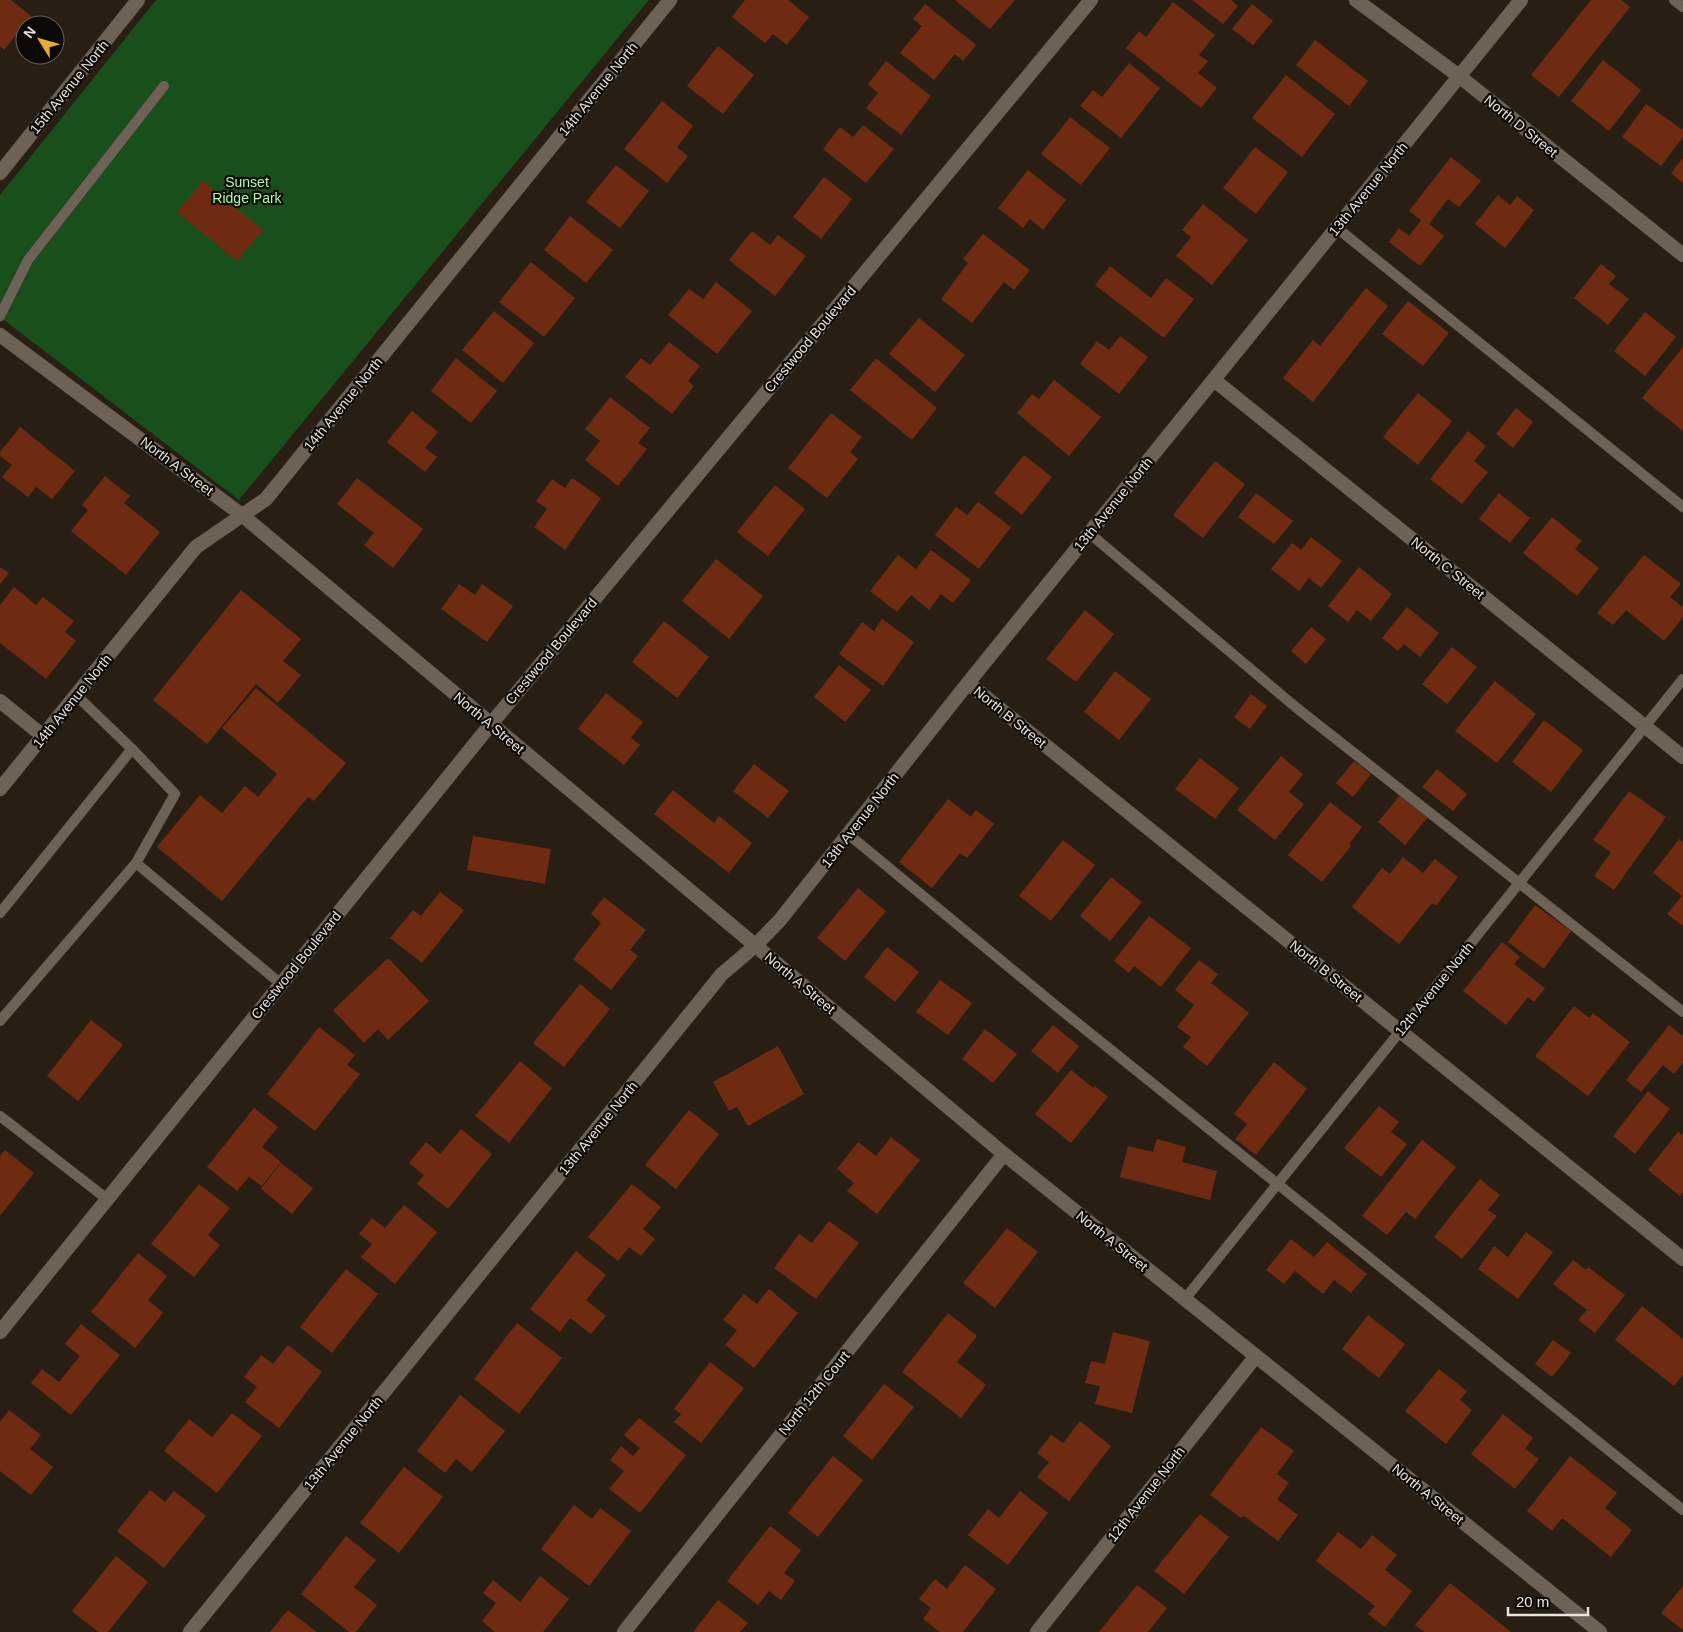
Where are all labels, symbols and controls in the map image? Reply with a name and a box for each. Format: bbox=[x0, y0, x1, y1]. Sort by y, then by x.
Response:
north arrow bbox=[15, 15, 65, 65]
text: N bbox=[20, 23, 39, 41]
street label: 15th Avenue North bbox=[26, 37, 112, 137]
street label: 14th Avenue North bbox=[555, 39, 641, 139]
street label: North D Street bbox=[1481, 92, 1561, 160]
street label: 13th Avenue North bbox=[1325, 139, 1411, 239]
park label: Sunset Ridge Park bbox=[212, 174, 283, 206]
street label: Crestwood Boulevard bbox=[761, 283, 859, 395]
street label: 14th Avenue North bbox=[300, 354, 386, 454]
street label: North A Street bbox=[137, 433, 217, 499]
street label: 13th Avenue North bbox=[1070, 454, 1156, 554]
street label: North C Street bbox=[1408, 534, 1488, 602]
street label: Crestwood Boulevard bbox=[502, 595, 600, 707]
street label: 14th Avenue North bbox=[29, 651, 115, 751]
street label: North B Street bbox=[970, 683, 1050, 751]
street label: North A Street bbox=[450, 689, 528, 757]
street label: 13th Avenue North bbox=[818, 769, 902, 871]
street label: Crestwood Boulevard bbox=[248, 908, 344, 1022]
street label: North B Street bbox=[1286, 937, 1366, 1005]
street label: 12th Avenue North bbox=[1391, 939, 1477, 1039]
street label: North A Street bbox=[761, 949, 839, 1017]
street label: 13th Avenue North bbox=[555, 1078, 641, 1178]
street label: North A Street bbox=[1073, 1207, 1151, 1275]
street label: North 12th Court bbox=[775, 1348, 853, 1438]
street label: 13th Avenue North bbox=[300, 1393, 386, 1493]
street label: 12th Avenue North bbox=[1104, 1443, 1188, 1545]
street label: North A Street bbox=[1389, 1460, 1467, 1528]
scale bar bbox=[1508, 1584, 1588, 1616]
text: 20 m bbox=[1516, 1593, 1549, 1610]

